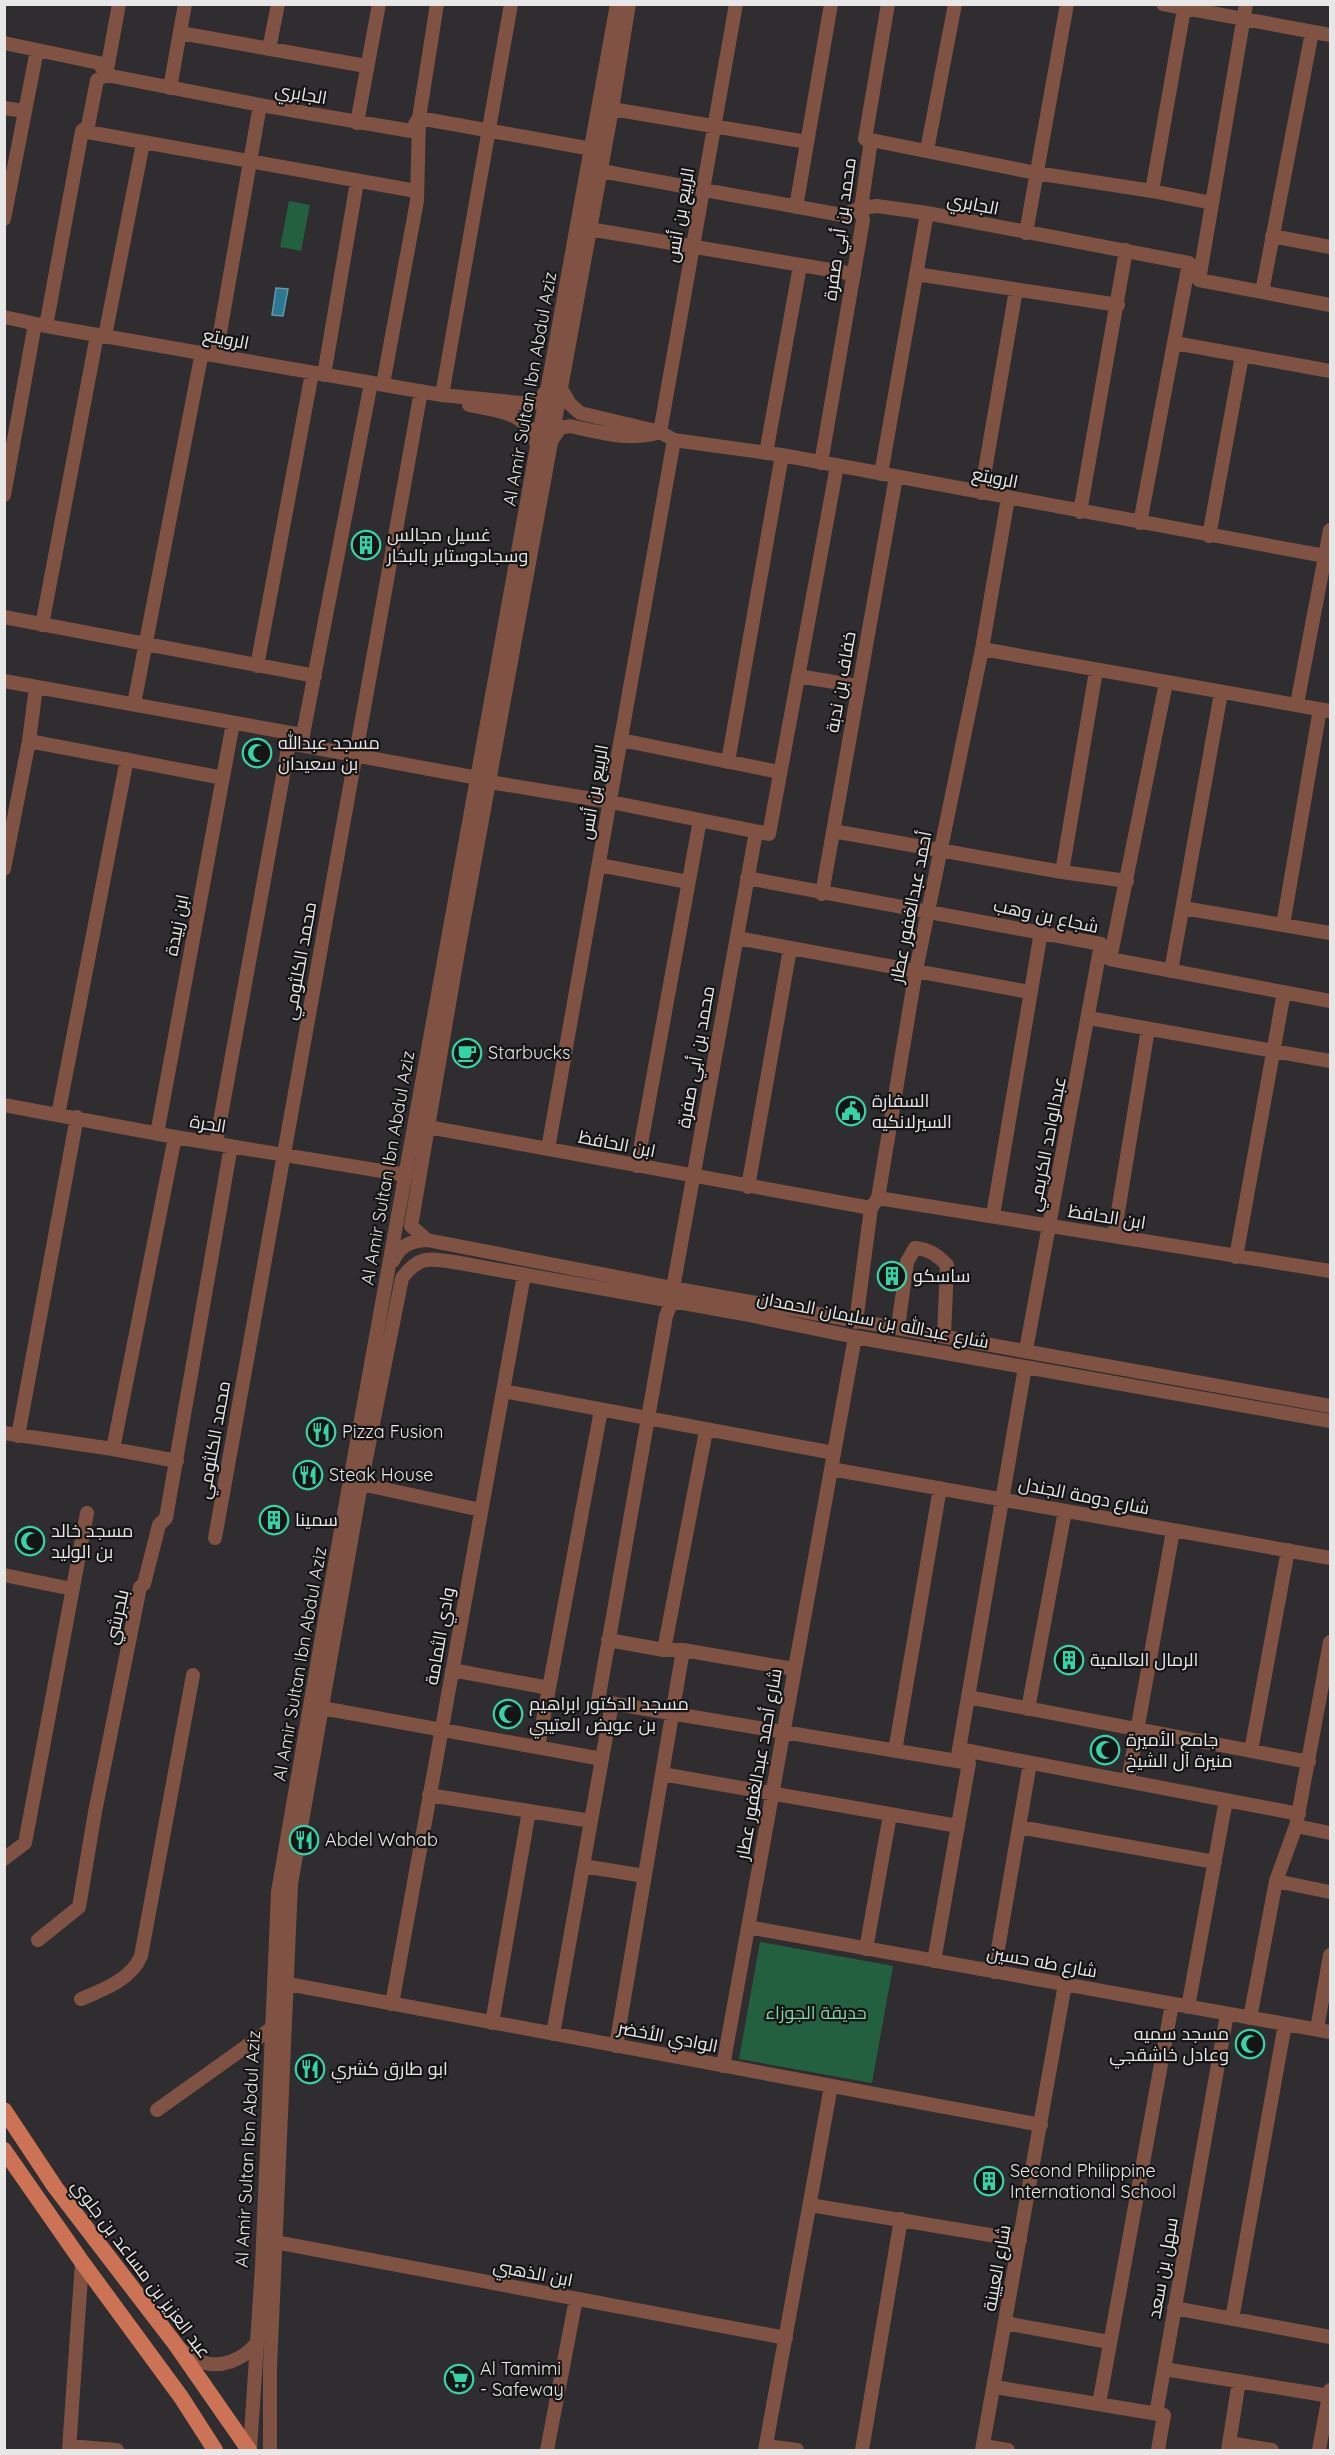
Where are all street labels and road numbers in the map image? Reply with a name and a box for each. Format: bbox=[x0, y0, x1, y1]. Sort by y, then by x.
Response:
street label: الجابري bbox=[273, 78, 329, 112]
street label: محمد بن أبي صفرة bbox=[818, 156, 864, 302]
street label: الربيع بن أنس bbox=[660, 166, 700, 264]
street label: الجابري bbox=[945, 187, 1001, 223]
street label: Al Amir Sultan Ibn Abdul Aziz bbox=[498, 270, 561, 508]
street label: الرويتع bbox=[201, 323, 251, 355]
street label: الرويتع bbox=[970, 462, 1020, 494]
street label: خفاف بن ندبة bbox=[820, 630, 861, 734]
street label: الربيع بن أنس bbox=[574, 743, 614, 841]
street label: أحمد عبدالغفور عطار bbox=[884, 829, 937, 986]
street label: ابن زبيدة bbox=[159, 892, 194, 958]
street label: شجاع بن وهب bbox=[991, 893, 1101, 939]
street label: محمد الكلثومي bbox=[278, 900, 324, 1022]
street label: محمد بن أبي صفرة bbox=[672, 984, 722, 1130]
street label: Al Amir Sultan Ibn Abdul Aziz bbox=[356, 1049, 419, 1287]
street label: عبدالواحد الكريمي bbox=[1022, 1075, 1074, 1214]
street label: الحرة bbox=[188, 1109, 228, 1138]
street label: ابن الحافظ bbox=[576, 1125, 658, 1162]
street label: ابن الحافظ bbox=[1067, 1199, 1148, 1234]
street label: شارع عبدالله بن سليمان الحمدان bbox=[755, 1286, 991, 1354]
street label: محمد الكلثومي bbox=[192, 1379, 238, 1501]
street label: شارع دومة الجندل bbox=[1017, 1472, 1151, 1520]
street label: Al Amir Sultan Ibn Abdul Aziz bbox=[268, 1545, 331, 1783]
street label: وادي الثمامة bbox=[420, 1585, 462, 1687]
street label: بلجرشي bbox=[99, 1587, 136, 1647]
street label: شارع أحمد عبدالغفور عطار bbox=[730, 1666, 788, 1863]
street label: شارع طه حسين bbox=[985, 1940, 1099, 1984]
street label: الوادي الأخضر bbox=[615, 2015, 720, 2060]
street label: Al Amir Sultan Ibn Abdul Aziz bbox=[230, 2030, 265, 2268]
street label: عبد العزيز بن مساعد بن جلوي bbox=[64, 2175, 216, 2364]
street label: سهل بن سعد bbox=[1142, 2215, 1183, 2320]
street label: شارع العيينة bbox=[978, 2223, 1016, 2313]
street label: ابن الذهبي bbox=[491, 2254, 575, 2294]

